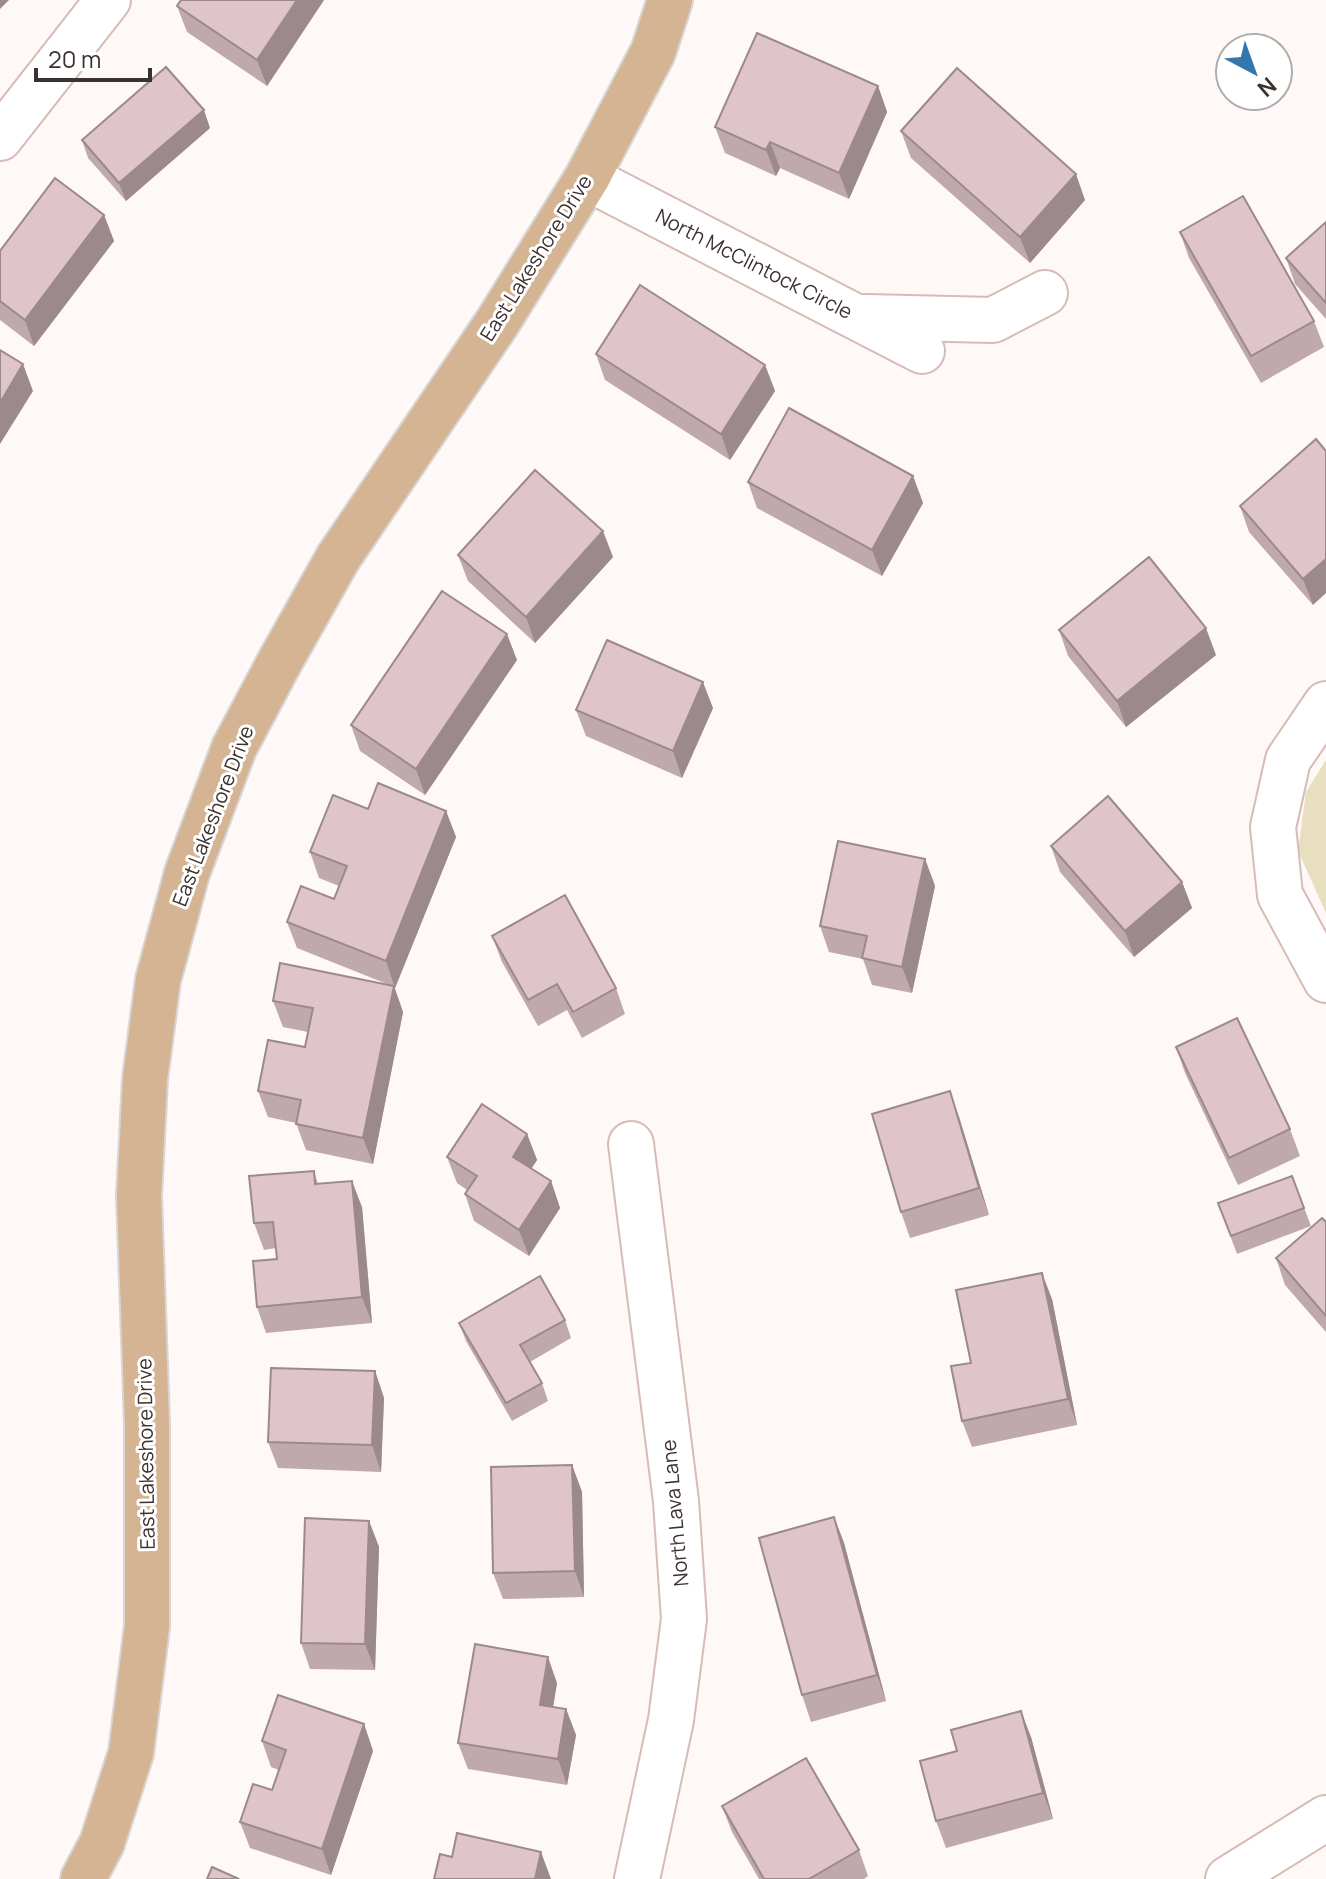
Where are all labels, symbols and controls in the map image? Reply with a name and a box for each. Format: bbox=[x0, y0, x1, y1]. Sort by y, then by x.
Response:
scale bar bbox=[36, 32, 150, 82]
north arrow bbox=[1214, 32, 1294, 112]
text: 20 m bbox=[48, 42, 101, 75]
text: N bbox=[1251, 71, 1283, 104]
street label: East Lakeshore Drive bbox=[473, 169, 598, 346]
street label: North McClintock Circle bbox=[651, 202, 857, 325]
street label: East Lakeshore Drive bbox=[166, 722, 259, 910]
street label: East Lakeshore Drive bbox=[130, 1358, 161, 1550]
street label: North Lava Lane bbox=[655, 1439, 694, 1587]

